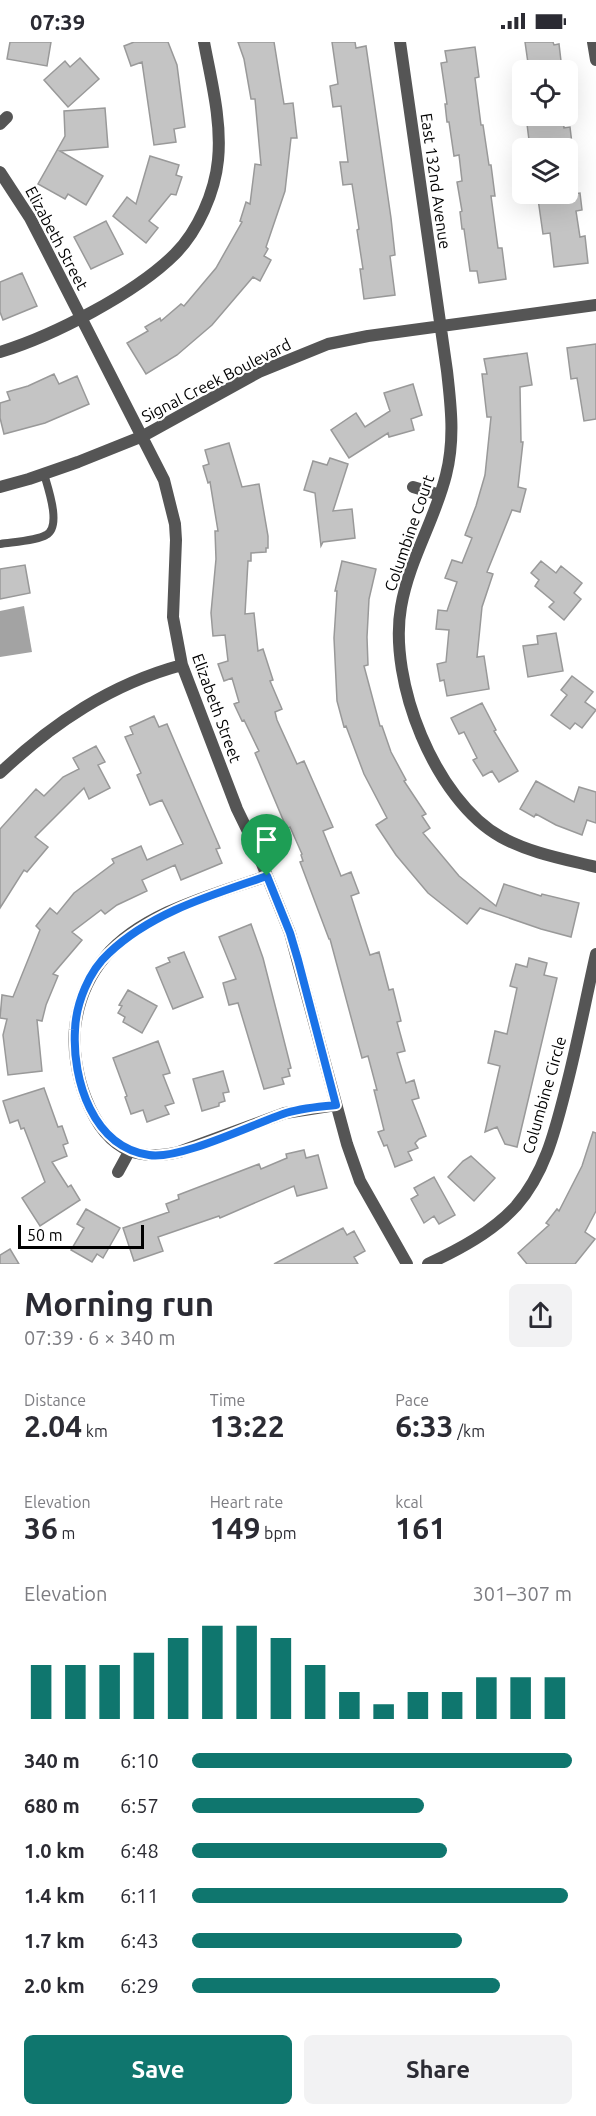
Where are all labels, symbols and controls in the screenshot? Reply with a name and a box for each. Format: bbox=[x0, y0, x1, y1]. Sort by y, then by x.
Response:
text: 07:39 bbox=[30, 9, 85, 34]
map controls bbox=[512, 60, 578, 204]
button: locate bbox=[512, 60, 578, 126]
street label: East 132nd Avenue bbox=[418, 112, 454, 250]
button: layers bbox=[512, 138, 578, 204]
street label: Elizabeth Street bbox=[22, 183, 92, 293]
street label: Signal Creek Boulevard bbox=[138, 335, 294, 425]
street label: Columbine Court bbox=[381, 472, 438, 594]
street label: Elizabeth Street bbox=[189, 651, 245, 766]
pin bbox=[241, 814, 292, 876]
icon: arrive bbox=[250, 823, 283, 856]
street label: Columbine Circle bbox=[519, 1034, 569, 1156]
scale bar bbox=[18, 1222, 144, 1250]
text: 50 m bbox=[27, 1226, 63, 1244]
button: share bbox=[509, 1284, 572, 1347]
text: Morning run bbox=[24, 1285, 214, 1322]
text: 07:39 · 6 × 340 m bbox=[24, 1326, 176, 1349]
text: Distance bbox=[24, 1391, 86, 1409]
text: Time bbox=[210, 1391, 245, 1409]
text: Pace bbox=[395, 1391, 429, 1409]
text: 2.04 bbox=[24, 1409, 82, 1443]
text: 13:22 bbox=[210, 1409, 285, 1443]
text: 6:33 bbox=[395, 1409, 453, 1443]
text: km bbox=[82, 1422, 108, 1440]
text: /km bbox=[453, 1422, 485, 1440]
text: Elevation bbox=[24, 1493, 91, 1511]
text: Heart rate bbox=[210, 1493, 283, 1511]
text: kcal bbox=[395, 1493, 423, 1511]
text: 36 bbox=[24, 1511, 58, 1545]
text: 149 bbox=[210, 1511, 260, 1545]
text: 161 bbox=[395, 1511, 446, 1545]
text: m bbox=[58, 1524, 75, 1542]
text: bpm bbox=[260, 1524, 297, 1542]
text: Elevation bbox=[24, 1582, 107, 1605]
text: 301–307 m bbox=[473, 1582, 572, 1605]
text: 340 m bbox=[24, 1749, 80, 1772]
text: 6:10 bbox=[120, 1749, 159, 1772]
text: 680 m bbox=[24, 1794, 80, 1817]
text: 6:57 bbox=[120, 1794, 159, 1817]
text: 1.0 km bbox=[24, 1839, 85, 1862]
text: 6:48 bbox=[120, 1839, 159, 1862]
text: 1.4 km bbox=[24, 1884, 85, 1907]
text: 6:11 bbox=[120, 1884, 159, 1907]
text: 1.7 km bbox=[24, 1929, 85, 1952]
text: 6:43 bbox=[120, 1929, 159, 1952]
text: 2.0 km bbox=[24, 1974, 85, 1997]
text: 6:29 bbox=[120, 1974, 159, 1997]
button: Save bbox=[24, 2035, 292, 2104]
button: Share bbox=[304, 2035, 572, 2104]

